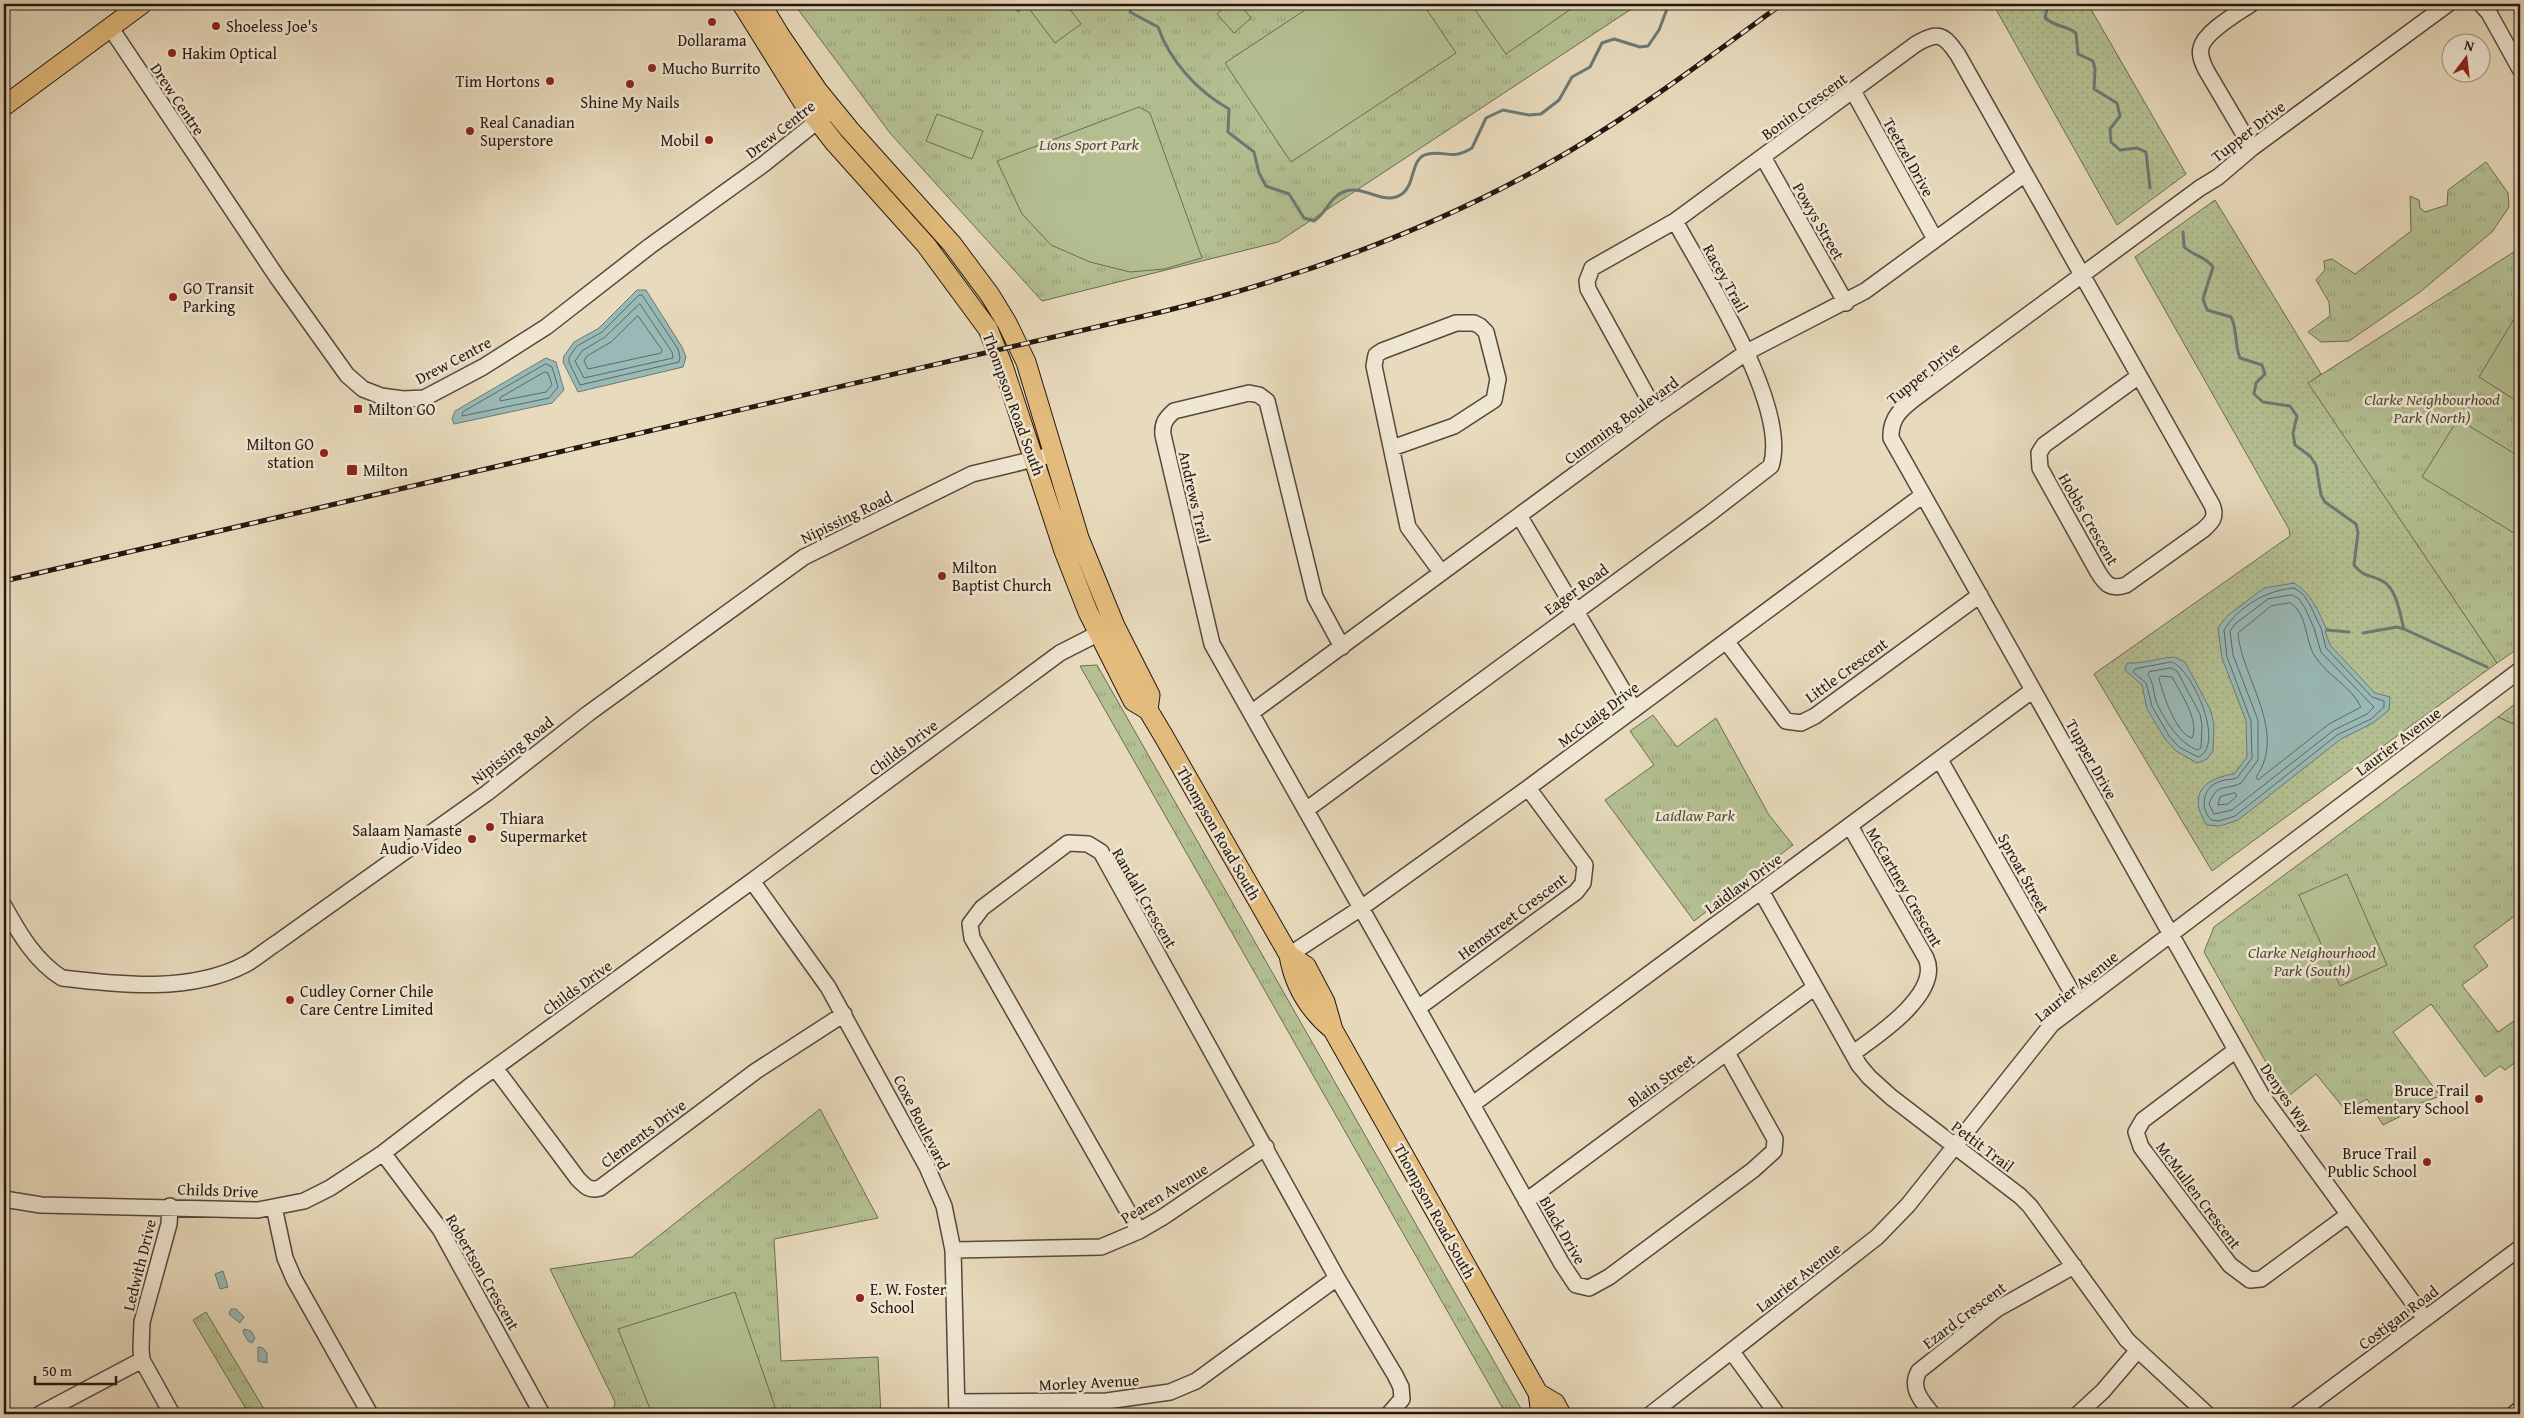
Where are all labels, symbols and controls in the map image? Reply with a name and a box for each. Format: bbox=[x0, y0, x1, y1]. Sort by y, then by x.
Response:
place label: Shoeless Joe's bbox=[226, 14, 318, 38]
marker: Dollarama bbox=[706, 16, 718, 28]
marker: Shoeless Joe's bbox=[210, 20, 222, 32]
place label: Dollarama bbox=[677, 28, 747, 52]
north arrow bbox=[2442, 32, 2492, 82]
text: N bbox=[2462, 35, 2477, 56]
place label: Hakim Optical bbox=[182, 41, 278, 65]
marker: Hakim Optical bbox=[166, 47, 178, 59]
place label: Mucho Burrito bbox=[662, 56, 761, 80]
street label: Drew Centre bbox=[145, 58, 211, 140]
marker: Mucho Burrito bbox=[646, 62, 658, 74]
street label: Bonin Crescent bbox=[1756, 66, 1852, 145]
place label: Tim Hortons bbox=[455, 69, 540, 93]
marker: Tim Hortons bbox=[544, 75, 556, 87]
marker: Shine My Nails bbox=[624, 78, 636, 90]
place label: Shine My Nails bbox=[580, 90, 680, 114]
street label: Drew Centre bbox=[740, 94, 820, 164]
street label: Tupper Drive bbox=[2206, 94, 2290, 168]
place label: Real Canadian Superstore bbox=[480, 110, 575, 152]
street label: Teetzel Drive bbox=[1877, 113, 1941, 201]
marker: Real Canadian Superstore bbox=[464, 125, 476, 137]
place label: Mobil bbox=[660, 128, 700, 152]
park label: Lions Sport Park bbox=[1038, 132, 1140, 156]
marker: Mobil bbox=[703, 134, 715, 146]
street label: Powys Street bbox=[1787, 178, 1851, 265]
street label: Racey Trail bbox=[1697, 239, 1755, 317]
place label: GO Transit Parking bbox=[183, 276, 254, 318]
marker: GO Transit Parking bbox=[167, 291, 179, 303]
street label: Thompson Road South bbox=[977, 329, 1051, 479]
street label: Drew Centre bbox=[411, 330, 495, 390]
street label: Tupper Drive bbox=[1881, 336, 1965, 410]
street label: Cumming Boulevard bbox=[1559, 370, 1684, 470]
park label: Clarke Neighbourhood Park (North) bbox=[2364, 387, 2500, 429]
place label: Milton GO bbox=[368, 397, 436, 421]
marker: Milton GO bbox=[352, 403, 364, 415]
place label: Milton GO station bbox=[246, 432, 314, 474]
marker: Milton GO station bbox=[318, 447, 330, 459]
street label: Andrews Trail bbox=[1173, 448, 1217, 546]
place label: Milton bbox=[363, 458, 408, 482]
marker: Milton bbox=[345, 463, 359, 477]
street label: Hobbs Crescent bbox=[2053, 468, 2125, 570]
street label: Nipissing Road bbox=[796, 484, 896, 550]
place label: Milton Baptist Church bbox=[952, 555, 1051, 597]
street label: Eager Road bbox=[1539, 557, 1614, 621]
marker: Milton Baptist Church bbox=[936, 570, 948, 582]
street label: Little Crescent bbox=[1800, 632, 1893, 708]
street label: McCuaig Drive bbox=[1552, 675, 1644, 753]
street label: Laurier Avenue bbox=[2350, 701, 2446, 781]
street label: Nipissing Road bbox=[466, 710, 559, 790]
street label: Childs Drive bbox=[863, 713, 943, 781]
street label: Tupper Drive bbox=[2060, 715, 2124, 803]
street label: Thompson Road South bbox=[1171, 762, 1267, 904]
park label: Laidlaw Park bbox=[1654, 803, 1735, 827]
place label: Thiara Supermarket bbox=[500, 806, 588, 848]
place label: Salaam Namaste Audio Video bbox=[352, 818, 462, 860]
marker: Thiara Supermarket bbox=[484, 821, 496, 833]
street label: McCartney Crescent bbox=[1861, 823, 1949, 952]
street label: Sproat Street bbox=[1992, 829, 2056, 918]
marker: Salaam Namaste Audio Video bbox=[466, 833, 478, 845]
street label: Randall Crescent bbox=[1106, 843, 1184, 953]
street label: Laidlaw Drive bbox=[1699, 847, 1787, 919]
street label: Hemstreet Crescent bbox=[1452, 867, 1572, 965]
park label: Clarke Neighourhood Park (South) bbox=[2248, 940, 2376, 982]
street label: Laurier Avenue bbox=[2029, 945, 2123, 1027]
street label: Childs Drive bbox=[537, 953, 617, 1021]
place label: Cudley Corner Chile Care Centre Limited bbox=[300, 979, 434, 1021]
marker: Cudley Corner Chile Care Centre Limited bbox=[284, 994, 296, 1006]
street label: Blain Street bbox=[1622, 1047, 1700, 1113]
street label: Denyes Way bbox=[2255, 1058, 2319, 1138]
street label: Coxe Boulevard bbox=[888, 1070, 956, 1174]
place label: Bruce Trail Elementary School bbox=[2344, 1078, 2470, 1120]
street label: Clements Drive bbox=[595, 1093, 691, 1173]
marker: Bruce Trail Elementary School bbox=[2473, 1093, 2485, 1105]
street label: Pettit Trail bbox=[1947, 1114, 2020, 1178]
street label: McMullen Crescent bbox=[2151, 1136, 2248, 1254]
street label: Thompson Road South bbox=[1388, 1139, 1482, 1283]
place label: Bruce Trail Public School bbox=[2327, 1141, 2418, 1183]
marker: Bruce Trail Public School bbox=[2421, 1156, 2433, 1168]
street label: Pearen Avenue bbox=[1116, 1157, 1212, 1229]
street label: Childs Drive bbox=[177, 1177, 259, 1203]
street label: Black Drive bbox=[1534, 1191, 1592, 1269]
street label: Robertson Crescent bbox=[440, 1209, 526, 1335]
street label: Ledwith Drive bbox=[116, 1217, 162, 1313]
street label: Laurier Avenue bbox=[1750, 1236, 1846, 1318]
street label: Ezard Crescent bbox=[1917, 1275, 2011, 1354]
place label: E. W. Foster School bbox=[870, 1277, 947, 1319]
street label: Costigan Road bbox=[2353, 1279, 2443, 1355]
marker: E. W. Foster School bbox=[854, 1292, 866, 1304]
scale bar bbox=[35, 1353, 116, 1385]
text: 50 m bbox=[42, 1360, 73, 1381]
street label: Morley Avenue bbox=[1038, 1367, 1140, 1397]

